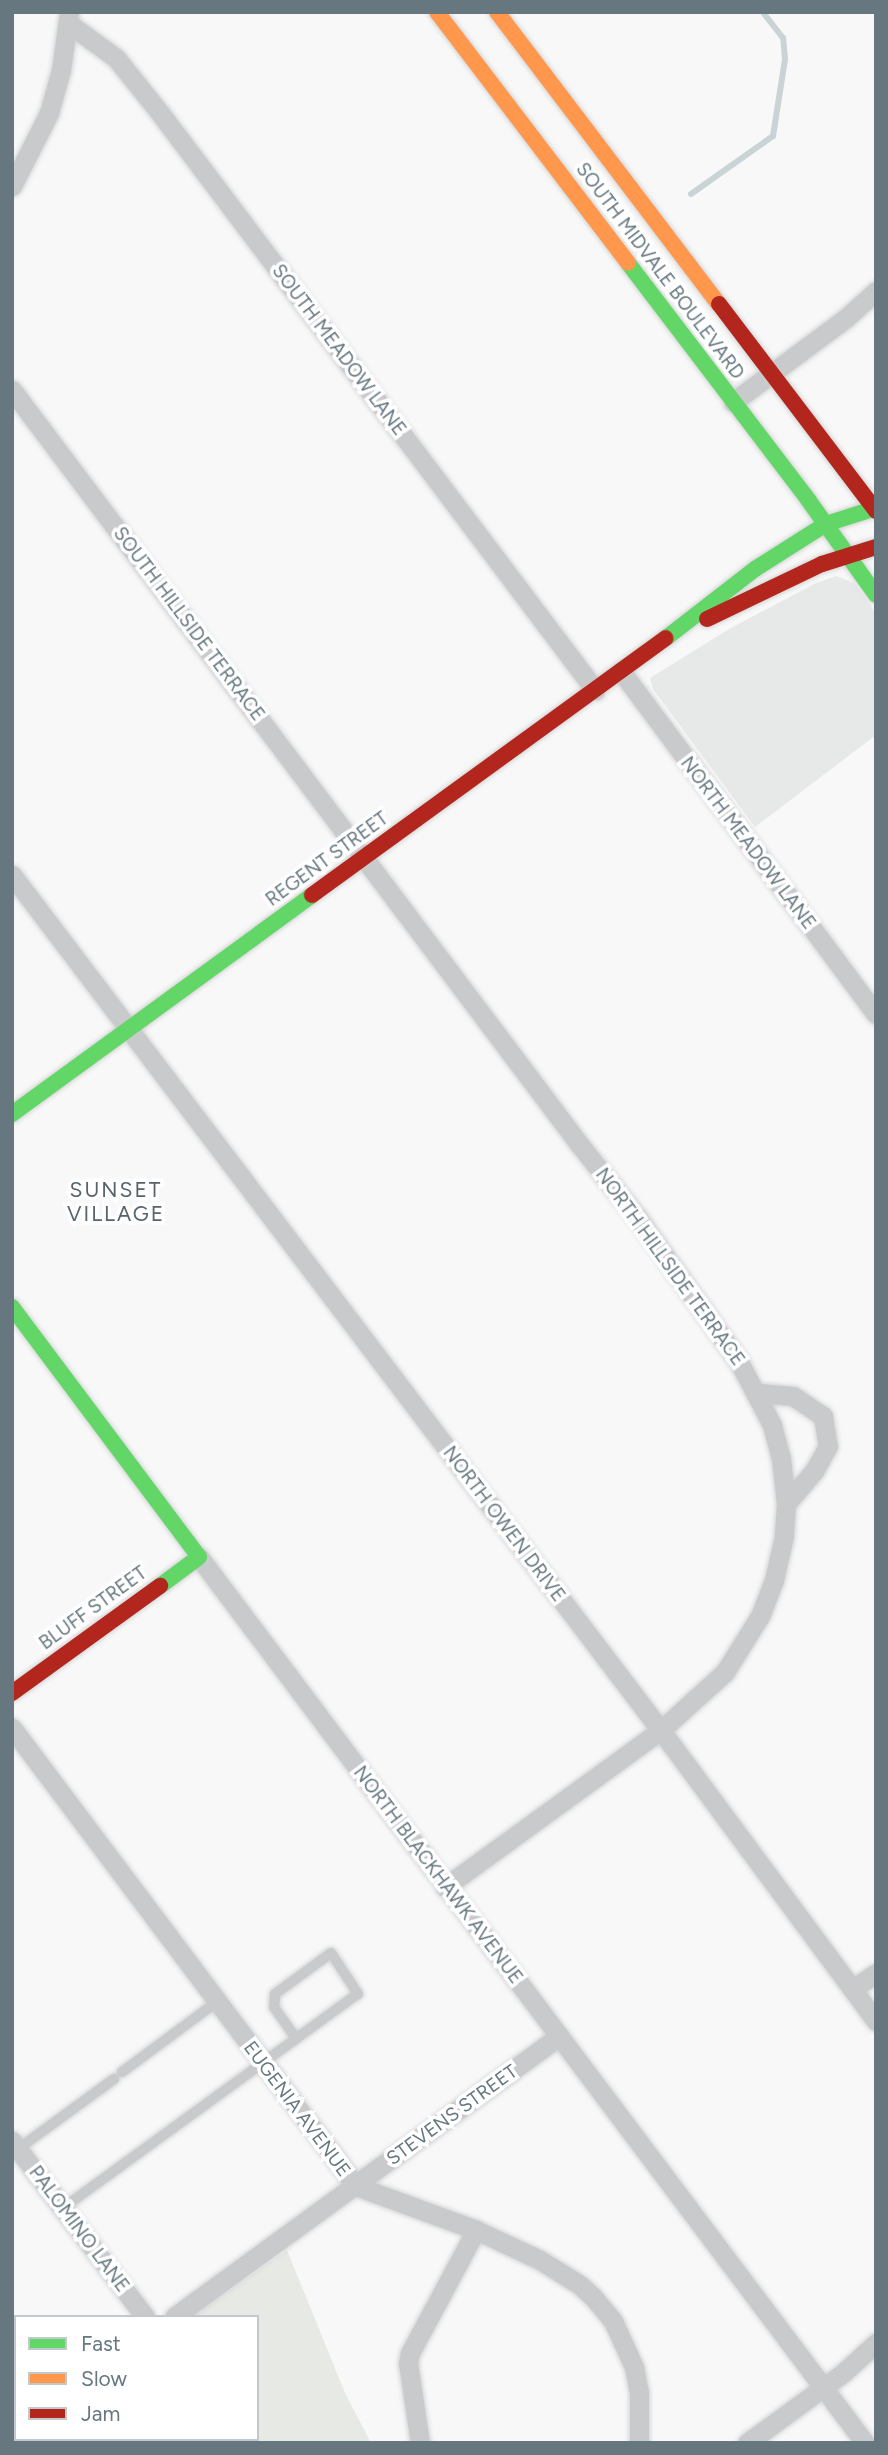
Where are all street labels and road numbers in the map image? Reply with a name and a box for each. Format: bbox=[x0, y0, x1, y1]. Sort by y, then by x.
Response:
street label: SOUTH MIDVALE BOULEVARD bbox=[571, 158, 749, 384]
street label: SOUTH MEADOW LANE bbox=[267, 260, 411, 440]
street label: SOUTH HILLSIDE TERRACE bbox=[109, 522, 269, 726]
street label: NORTH MEADOW LANE bbox=[676, 752, 820, 934]
street label: REGENT STREET bbox=[261, 807, 393, 911]
street label: NORTH HILLSIDE TERRACE bbox=[591, 1164, 749, 1370]
street label: NORTH OWEN DRIVE bbox=[438, 1442, 570, 1606]
street label: BLUFF STREET bbox=[35, 1561, 151, 1655]
street label: NORTH BLACKHAWK AVENUE bbox=[349, 1762, 527, 1988]
street label: EUGENIA AVENUE bbox=[239, 2037, 355, 2181]
street label: STEVENS STREET bbox=[382, 2060, 522, 2170]
street label: PALOMINO LANE bbox=[24, 2161, 134, 2297]

